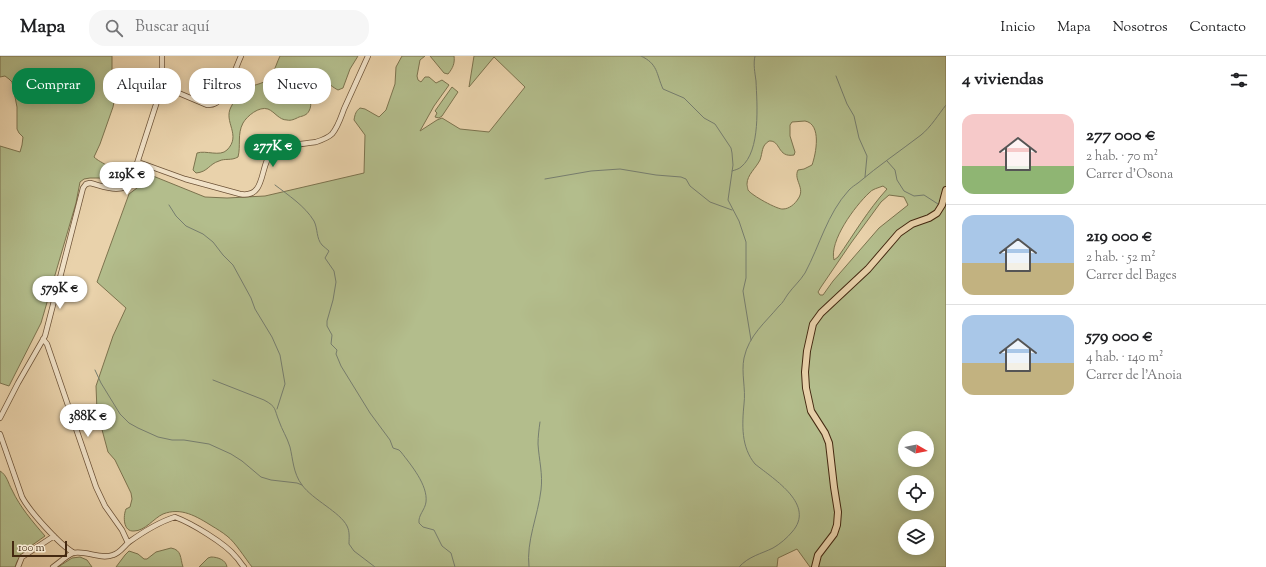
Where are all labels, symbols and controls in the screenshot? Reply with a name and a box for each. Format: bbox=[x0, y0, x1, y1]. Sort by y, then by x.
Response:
search box bbox=[89, 10, 369, 46]
text: Mapa bbox=[20, 14, 65, 41]
icon: search bbox=[103, 17, 125, 39]
text: Buscar aquí bbox=[135, 17, 209, 38]
text: Inicio bbox=[1001, 18, 1035, 38]
text: Mapa bbox=[1057, 18, 1091, 38]
text: Nosotros bbox=[1113, 18, 1168, 38]
text: Contacto bbox=[1190, 18, 1246, 38]
chip: Comprar bbox=[12, 68, 95, 104]
chip: Alquilar bbox=[103, 68, 181, 104]
chip: Filtros bbox=[189, 68, 255, 104]
chip: Nuevo bbox=[263, 68, 331, 104]
text: 4 viviendas bbox=[962, 68, 1043, 92]
icon: filters bbox=[1228, 69, 1250, 91]
text: 277 000 € bbox=[1086, 124, 1156, 148]
icon: home bbox=[994, 130, 1042, 178]
pin: 277K € bbox=[240, 134, 306, 168]
text: 277K € bbox=[253, 138, 293, 156]
text: 2 hab. · 70 m² bbox=[1086, 148, 1158, 166]
pin: 219K € bbox=[94, 162, 160, 196]
text: 219K € bbox=[109, 166, 145, 184]
text: Carrer d'Osona bbox=[1086, 166, 1173, 184]
text: 219 000 € bbox=[1086, 225, 1153, 249]
icon: home bbox=[994, 231, 1042, 279]
text: 2 hab. · 52 m² bbox=[1086, 249, 1156, 267]
text: Carrer del Bages bbox=[1086, 267, 1177, 285]
pin: 579K € bbox=[27, 276, 93, 310]
text: 579K € bbox=[41, 280, 79, 298]
text: 579 000 € bbox=[1086, 325, 1153, 349]
icon: home bbox=[994, 331, 1042, 379]
text: 4 hab. · 140 m² bbox=[1086, 349, 1163, 367]
text: Carrer de l'Anoia bbox=[1086, 367, 1182, 385]
pin: 388K € bbox=[55, 404, 121, 438]
text: 388K € bbox=[69, 408, 107, 426]
north arrow bbox=[898, 431, 934, 467]
map controls bbox=[898, 431, 934, 555]
button: locate bbox=[898, 475, 934, 511]
button: layers bbox=[898, 519, 934, 555]
scale bar bbox=[12, 539, 67, 558]
text: 100 m bbox=[18, 540, 45, 556]

